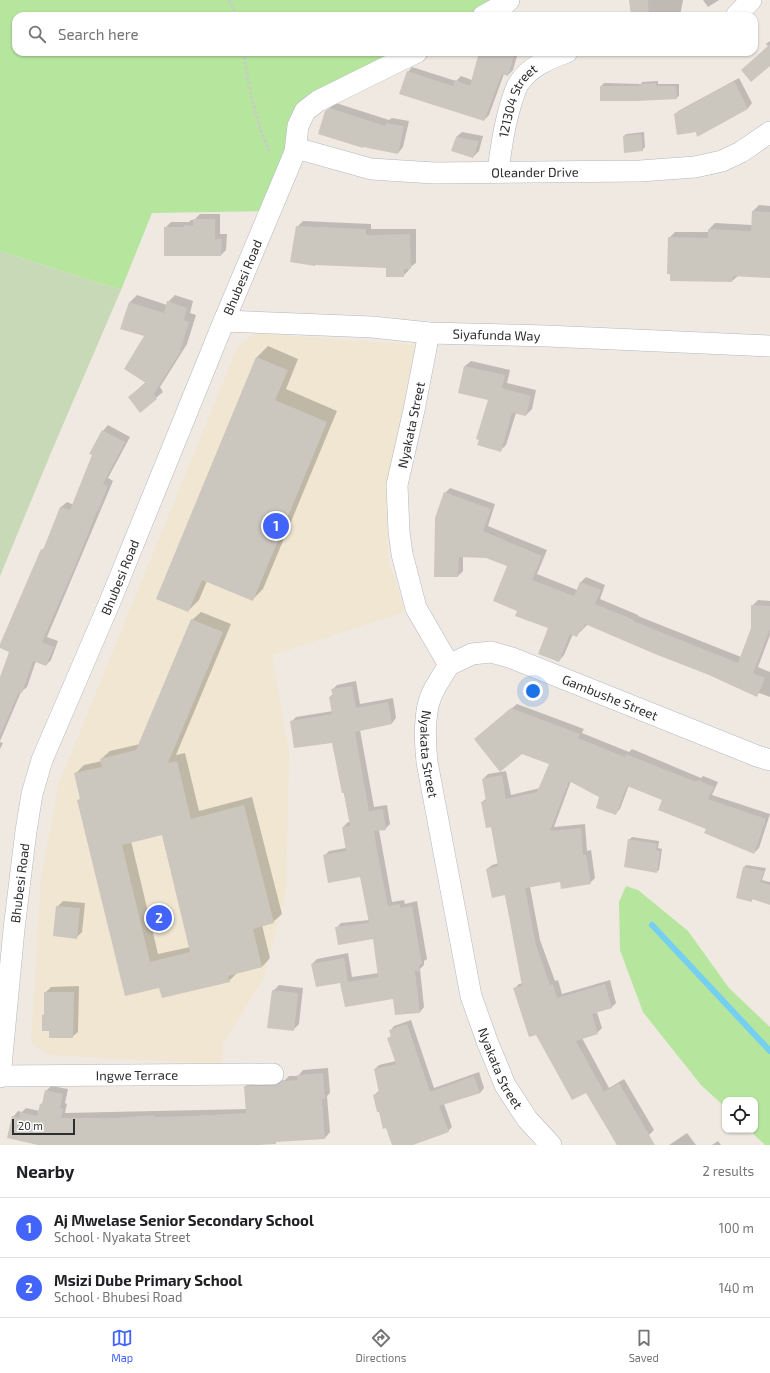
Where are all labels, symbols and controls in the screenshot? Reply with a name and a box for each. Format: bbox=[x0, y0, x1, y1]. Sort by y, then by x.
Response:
search box bbox=[12, 12, 758, 56]
icon: search bbox=[26, 23, 48, 45]
text: Search here bbox=[58, 25, 139, 43]
street label: 121304 Street bbox=[495, 60, 540, 139]
street label: Oleander Drive bbox=[491, 164, 579, 180]
street label: Bhubesi Road bbox=[219, 237, 265, 317]
street label: Siyafunda Way bbox=[452, 326, 541, 344]
street label: Nyakata Street bbox=[394, 380, 428, 470]
pin: 1 bbox=[263, 511, 289, 541]
street label: Bhubesi Road bbox=[97, 537, 142, 617]
street label: Gambushe Street bbox=[560, 671, 660, 724]
your location bbox=[523, 681, 543, 701]
street label: Nyakata Street bbox=[417, 709, 442, 799]
street label: Bhubesi Road bbox=[7, 842, 32, 924]
pin: 2 bbox=[146, 903, 172, 933]
street label: Nyakata Street bbox=[475, 1025, 526, 1112]
street label: Ingwe Terrace bbox=[96, 1067, 178, 1083]
map controls bbox=[722, 1097, 758, 1133]
button: locate bbox=[722, 1097, 758, 1133]
scale bar bbox=[12, 1117, 75, 1136]
text: 20 m bbox=[18, 1119, 43, 1132]
text: Nearby bbox=[16, 1161, 74, 1181]
text: 2 results bbox=[702, 1163, 754, 1179]
text: Aj Mwelase Senior Secondary School bbox=[54, 1211, 314, 1229]
text: 1 bbox=[26, 1220, 32, 1236]
text: 100 m bbox=[719, 1220, 754, 1236]
text: School · Nyakata Street bbox=[54, 1229, 190, 1245]
text: Msizi Dube Primary School bbox=[54, 1271, 242, 1289]
text: 2 bbox=[25, 1280, 33, 1296]
text: 140 m bbox=[719, 1280, 754, 1296]
text: School · Bhubesi Road bbox=[54, 1289, 182, 1305]
tab: Map bbox=[111, 1327, 133, 1364]
tab: Directions bbox=[356, 1327, 406, 1364]
tab: Saved bbox=[629, 1327, 659, 1364]

